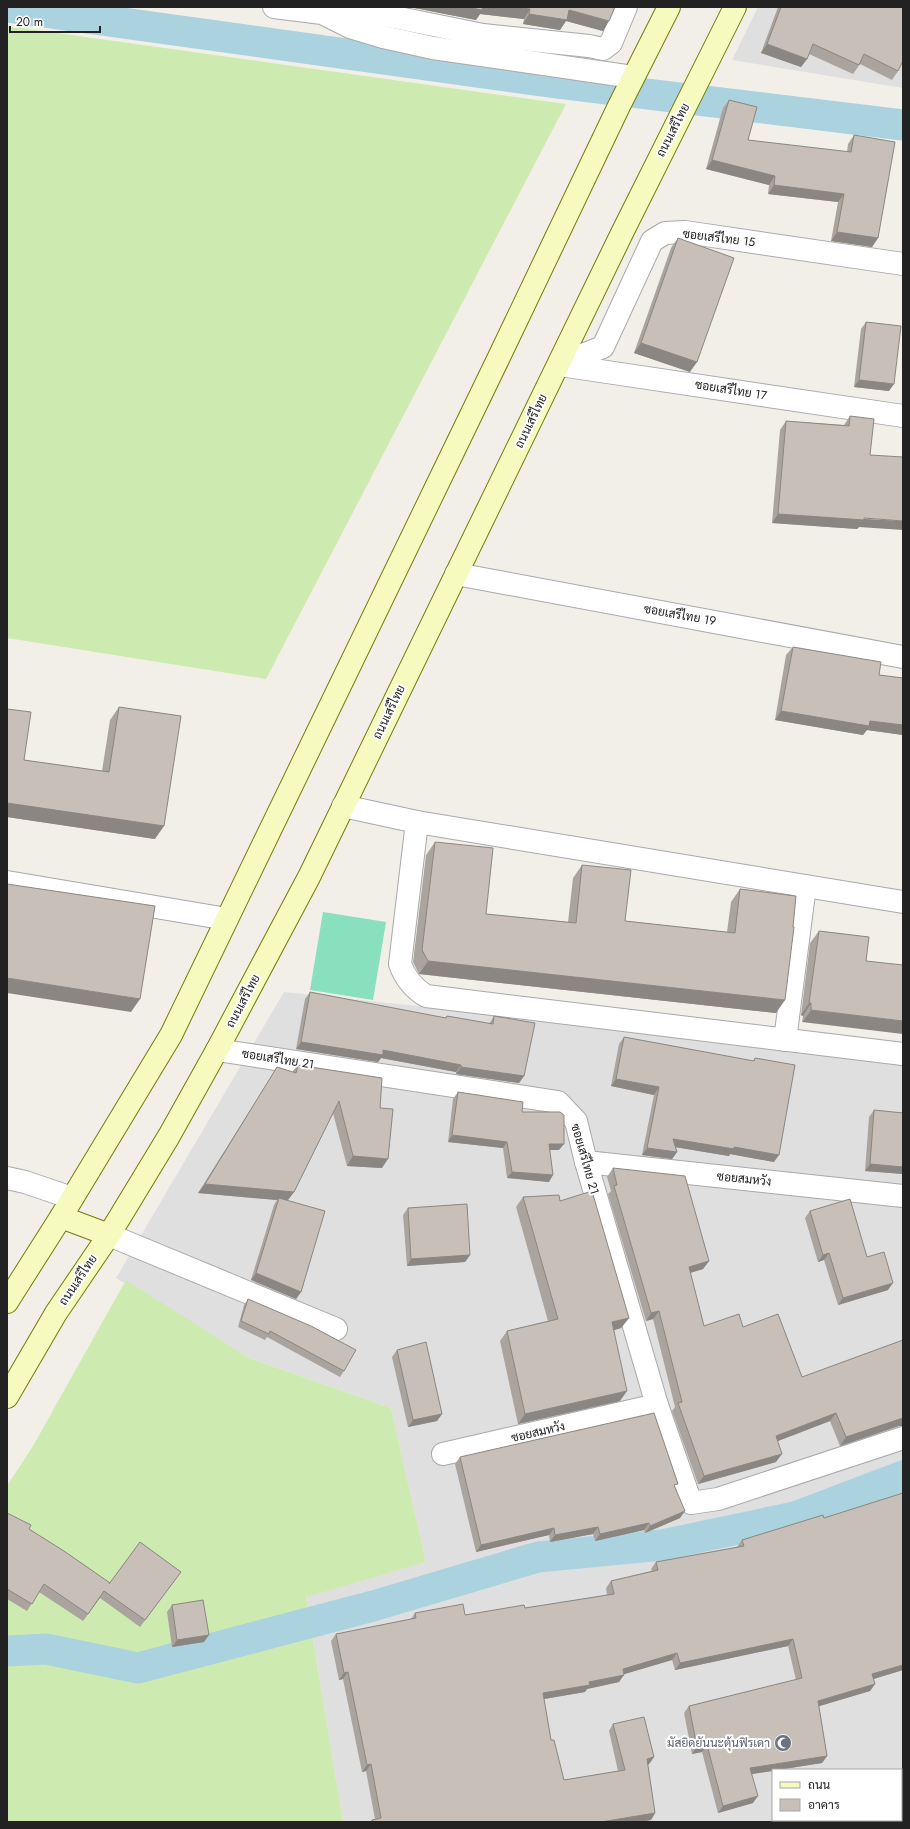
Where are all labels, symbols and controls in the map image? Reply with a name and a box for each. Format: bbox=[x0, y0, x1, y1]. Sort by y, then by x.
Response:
scale bar bbox=[10, 8, 100, 34]
text: 20 m bbox=[16, 13, 43, 31]
street label: ถนนเสรีไทย bbox=[652, 100, 694, 160]
street label: ซอยเสรีไทย 15 bbox=[682, 225, 757, 251]
street label: ซอยเสรีไทย 17 bbox=[694, 375, 769, 405]
street label: ถนนเสรีไทย bbox=[510, 391, 552, 451]
street label: ซอยเสรีไทย 19 bbox=[642, 600, 718, 630]
street label: ถนนเสรีไทย bbox=[368, 682, 410, 742]
street label: ถนนเสรีไทย bbox=[221, 971, 265, 1031]
street label: ซอยเสรีไทย 21 bbox=[241, 1044, 315, 1074]
street label: ซอยเสรีไทย 21 bbox=[566, 1121, 604, 1197]
street label: ซอยสมหวัง bbox=[716, 1167, 772, 1191]
street label: ถนนเสรีไทย bbox=[54, 1251, 102, 1309]
street label: ซอยสมหวัง bbox=[509, 1417, 567, 1447]
mosque icon: มัสยิดยันนะตุ้นฟิรเดา bbox=[773, 1733, 793, 1753]
place label: มัสยิดยันนะตุ้นฟิรเดา bbox=[667, 1734, 770, 1752]
legend bbox=[772, 1769, 902, 1821]
text: ถนน bbox=[808, 1776, 831, 1794]
text: อาคาร bbox=[808, 1796, 840, 1814]

